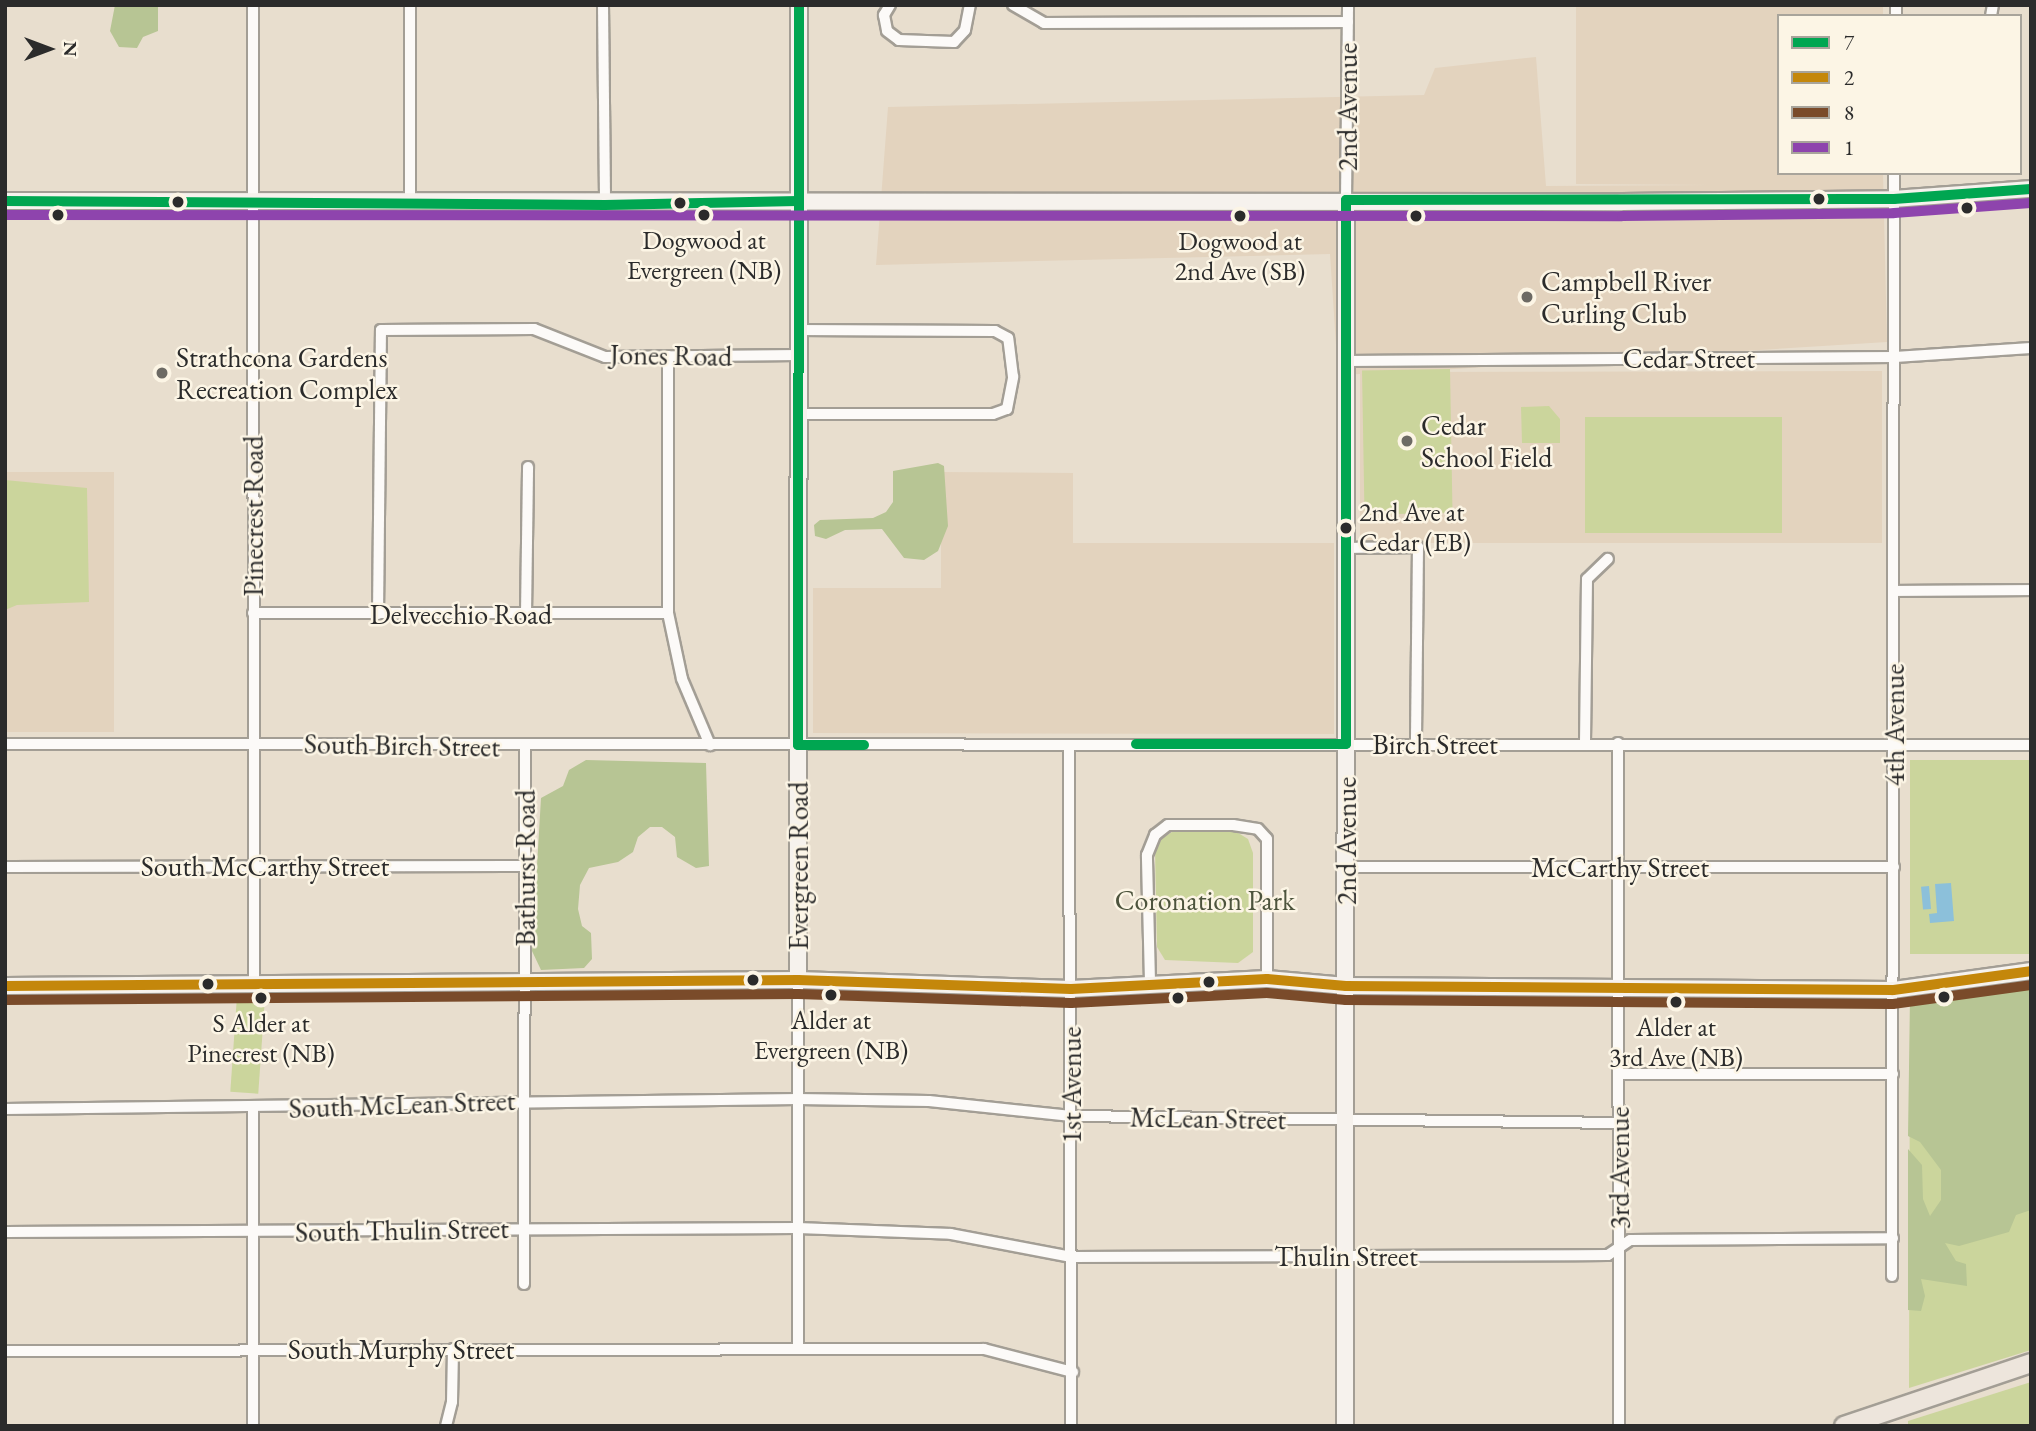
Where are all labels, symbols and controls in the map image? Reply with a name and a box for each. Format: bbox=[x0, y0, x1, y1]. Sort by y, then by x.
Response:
north arrow bbox=[14, 14, 84, 84]
legend bbox=[1777, 14, 2022, 175]
text: 7 bbox=[1844, 29, 1854, 56]
text: N bbox=[58, 41, 83, 57]
street label: 2nd Avenue bbox=[1330, 43, 1364, 171]
text: 2 bbox=[1844, 64, 1854, 91]
text: 8 bbox=[1844, 99, 1854, 126]
text: 1 bbox=[1844, 134, 1854, 161]
unlabelled marker bbox=[1812, 192, 1826, 206]
unlabelled marker bbox=[171, 195, 185, 209]
unlabelled marker bbox=[673, 196, 687, 210]
unlabelled marker bbox=[1960, 201, 1974, 215]
unlabelled marker bbox=[51, 208, 65, 222]
marker: Dogwood at Evergreen (NB) bbox=[697, 208, 711, 222]
marker: Dogwood at 2nd Ave (SB) bbox=[1233, 209, 1247, 223]
unlabelled marker bbox=[1409, 209, 1423, 223]
place label: Dogwood at Evergreen (NB) bbox=[627, 225, 781, 286]
place label: Dogwood at 2nd Ave (SB) bbox=[1175, 226, 1305, 288]
place label: Campbell River Curling Club bbox=[1541, 264, 1711, 330]
marker: Campbell River Curling Club bbox=[1519, 289, 1535, 305]
street label: Jones Road bbox=[610, 337, 732, 373]
place label: Strathcona Gardens Recreation Complex bbox=[176, 340, 398, 406]
street label: Cedar Street bbox=[1623, 341, 1755, 375]
marker: Strathcona Gardens Recreation Complex bbox=[154, 365, 170, 381]
place label: Cedar School Field bbox=[1421, 408, 1552, 474]
marker: Cedar School Field bbox=[1399, 433, 1415, 449]
street label: Pinecrest Road bbox=[236, 435, 270, 597]
place label: 2nd Ave at Cedar (EB) bbox=[1359, 497, 1471, 558]
marker: 2nd Ave at Cedar (EB) bbox=[1339, 521, 1353, 535]
street label: Delvecchio Road bbox=[370, 597, 552, 631]
street label: 4th Avenue bbox=[1877, 664, 1911, 786]
street label: South Birch Street bbox=[304, 726, 500, 764]
street label: Birch Street bbox=[1372, 727, 1498, 761]
street label: 2nd Avenue bbox=[1329, 777, 1363, 905]
street label: Evergreen Road bbox=[781, 782, 815, 950]
street label: Bathurst Road bbox=[508, 790, 542, 946]
street label: South McCarthy Street bbox=[141, 849, 389, 883]
street label: McCarthy Street bbox=[1531, 850, 1709, 884]
park label: Coronation Park bbox=[1115, 883, 1295, 917]
unlabelled marker bbox=[746, 973, 760, 987]
unlabelled marker bbox=[1202, 975, 1216, 989]
unlabelled marker bbox=[201, 977, 215, 991]
marker: Alder at Evergreen (NB) bbox=[824, 988, 838, 1002]
unlabelled marker bbox=[1937, 990, 1951, 1004]
marker: S Alder at Pinecrest (NB) bbox=[254, 991, 268, 1005]
unlabelled marker bbox=[1171, 991, 1185, 1005]
marker: Alder at 3rd Ave (NB) bbox=[1669, 995, 1683, 1009]
place label: Alder at Evergreen (NB) bbox=[754, 1005, 908, 1066]
place label: S Alder at Pinecrest (NB) bbox=[187, 1008, 335, 1070]
place label: Alder at 3rd Ave (NB) bbox=[1609, 1012, 1743, 1074]
street label: 1st Avenue bbox=[1054, 1026, 1088, 1144]
street label: South McLean Street bbox=[288, 1083, 516, 1125]
street label: McLean Street bbox=[1130, 1100, 1286, 1136]
street label: 3rd Avenue bbox=[1602, 1107, 1636, 1229]
street label: South Thulin Street bbox=[295, 1211, 509, 1249]
street label: Thulin Street bbox=[1274, 1239, 1418, 1273]
street label: South Murphy Street bbox=[288, 1332, 514, 1366]

